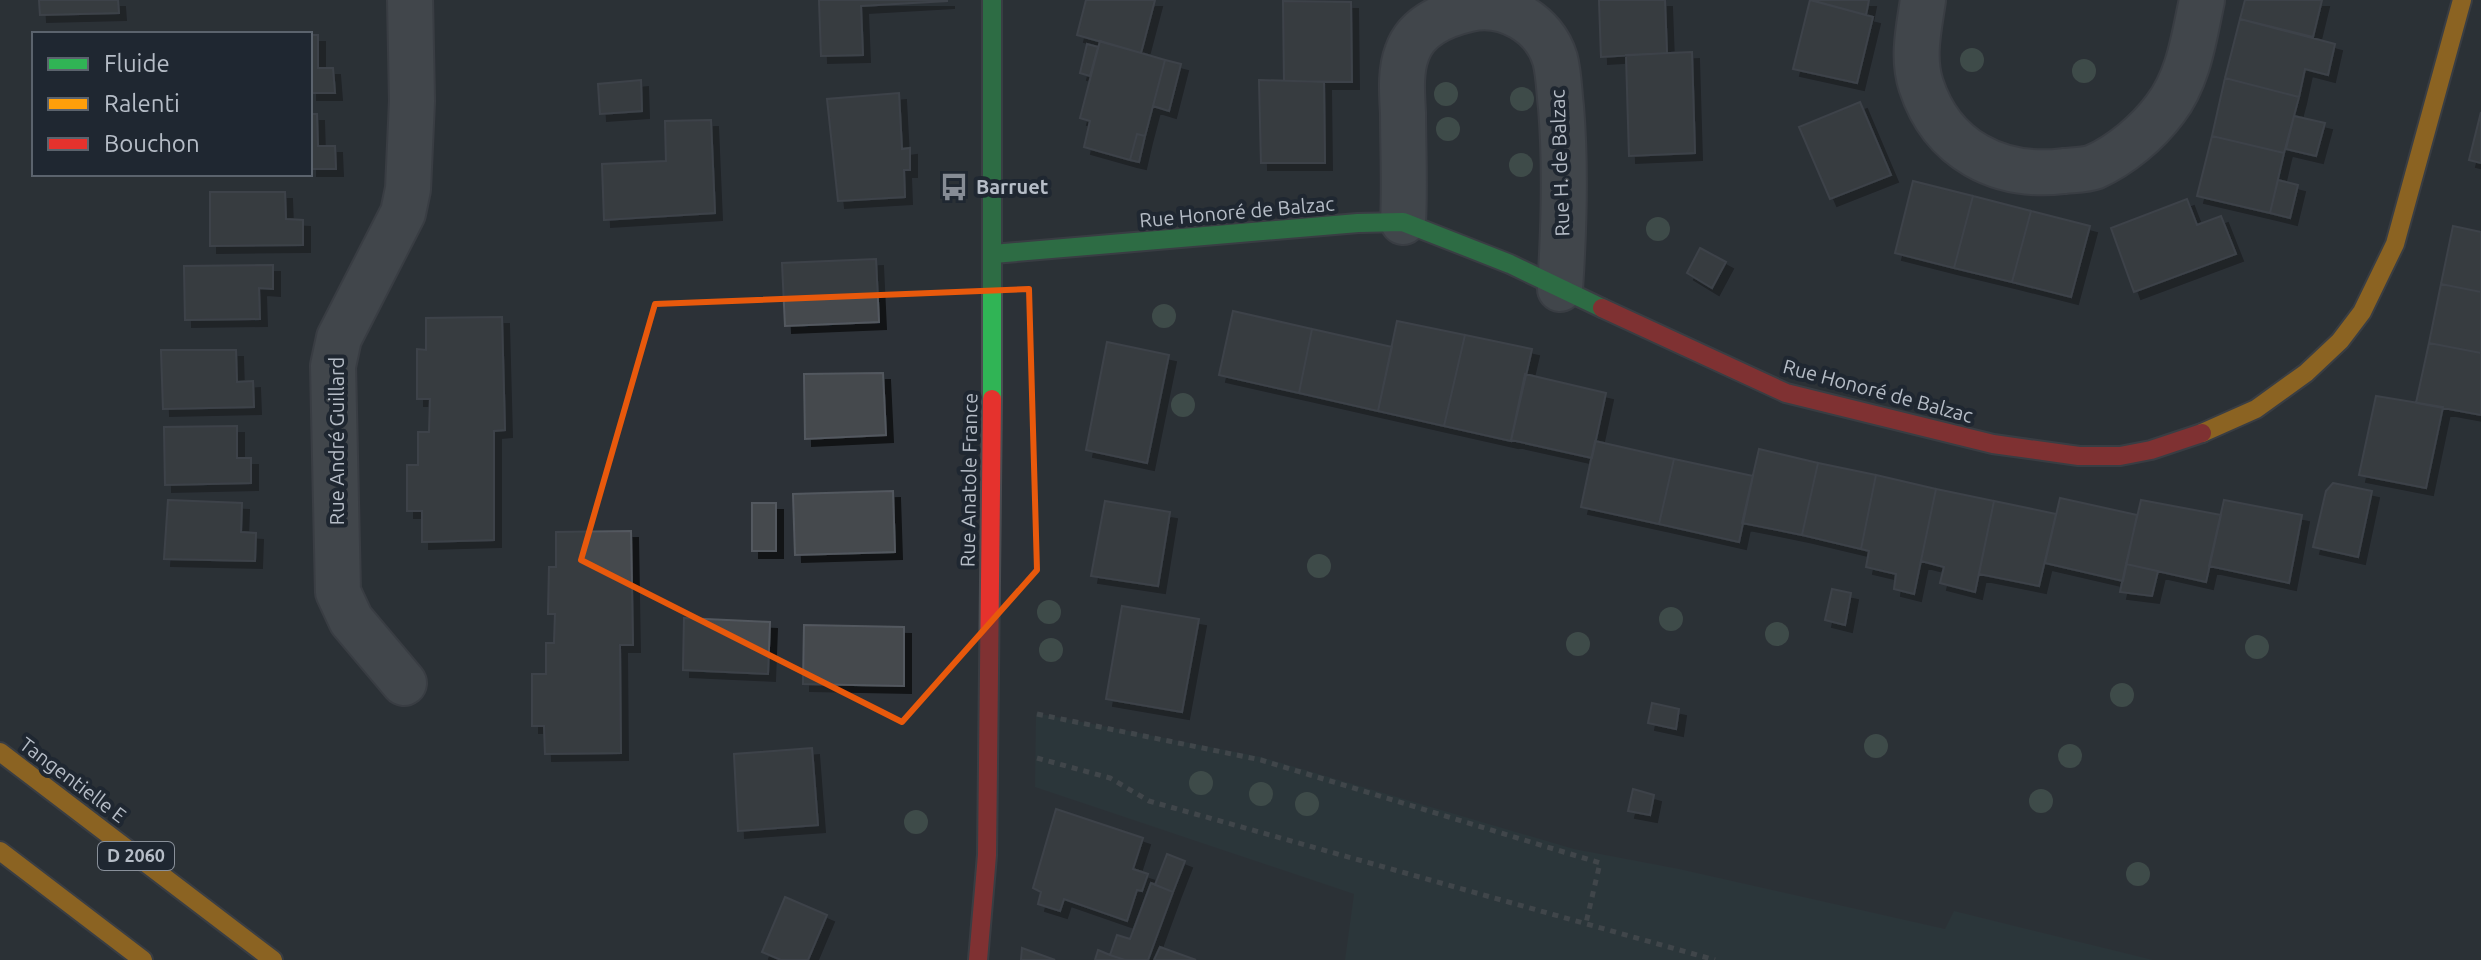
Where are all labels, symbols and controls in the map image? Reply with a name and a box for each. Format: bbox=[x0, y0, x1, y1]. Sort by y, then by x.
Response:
legend bbox=[32, 32, 312, 176]
text: Fluide bbox=[104, 50, 170, 77]
street label: Rue H. de Balzac bbox=[1545, 89, 1574, 237]
text: Ralenti bbox=[104, 90, 180, 117]
text: Bouchon bbox=[104, 130, 200, 157]
bus stop icon: Barruet bbox=[939, 172, 969, 202]
place label: Barruet bbox=[976, 175, 1049, 198]
street label: Rue Honoré de Balzac bbox=[1138, 192, 1335, 231]
street label: Rue Honoré de Balzac bbox=[1781, 354, 1976, 427]
street label: Rue André Guillard bbox=[325, 357, 348, 525]
street label: Rue Anatole France bbox=[955, 393, 982, 567]
street label: Tangentielle E bbox=[16, 732, 131, 827]
road number: D 2060 bbox=[98, 842, 174, 870]

